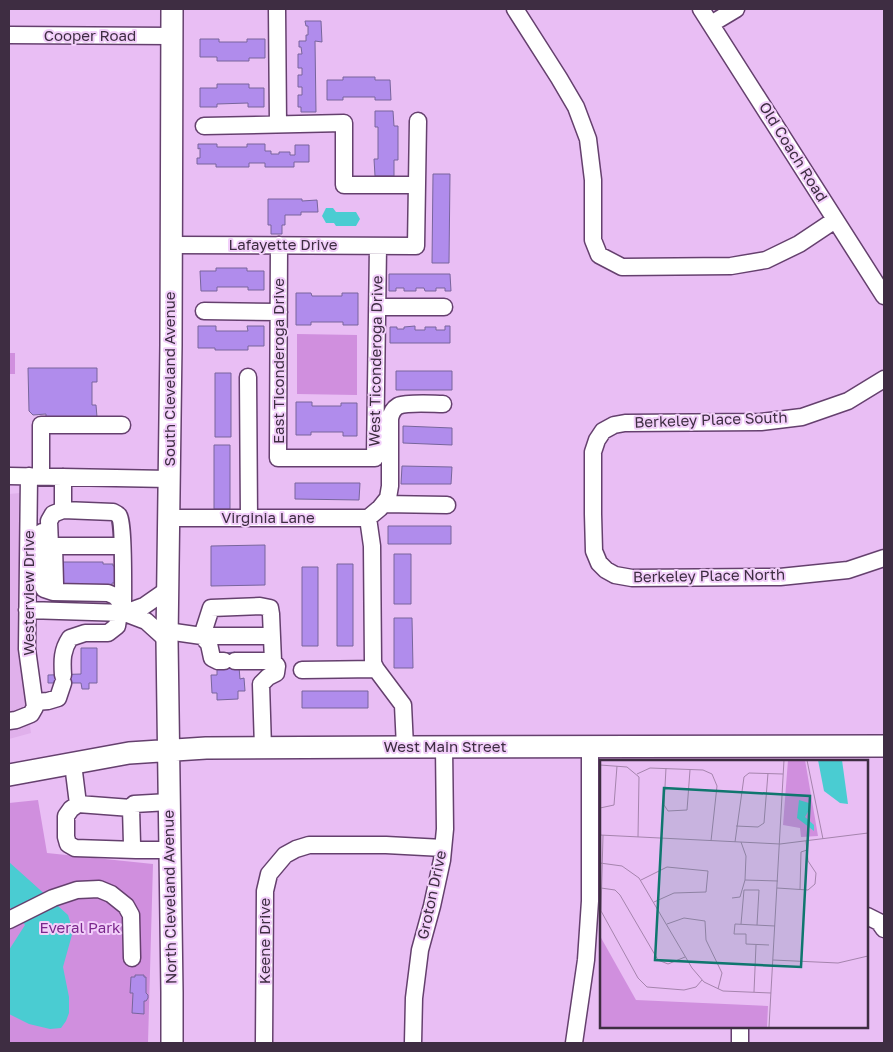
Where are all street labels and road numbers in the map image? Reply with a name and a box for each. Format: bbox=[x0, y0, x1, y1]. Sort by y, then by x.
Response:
street label: Cooper Road bbox=[44, 26, 136, 44]
street label: Old Coach Road bbox=[756, 98, 832, 205]
street label: Lafayette Drive bbox=[229, 235, 338, 253]
street label: West Ticonderoga Drive bbox=[365, 275, 385, 447]
street label: East Ticonderoga Drive bbox=[269, 278, 287, 444]
street label: South Cleveland Avenue bbox=[160, 291, 178, 467]
street label: Berkeley Place South bbox=[634, 407, 788, 431]
street label: Virginia Lane bbox=[221, 508, 315, 526]
street label: Westerview Drive bbox=[19, 530, 37, 656]
street label: Berkeley Place North bbox=[633, 565, 785, 585]
street label: West Main Street bbox=[384, 737, 506, 755]
street label: North Cleveland Avenue bbox=[158, 810, 180, 984]
street label: Groton Drive bbox=[413, 848, 449, 941]
street label: Keene Drive bbox=[255, 898, 273, 984]

